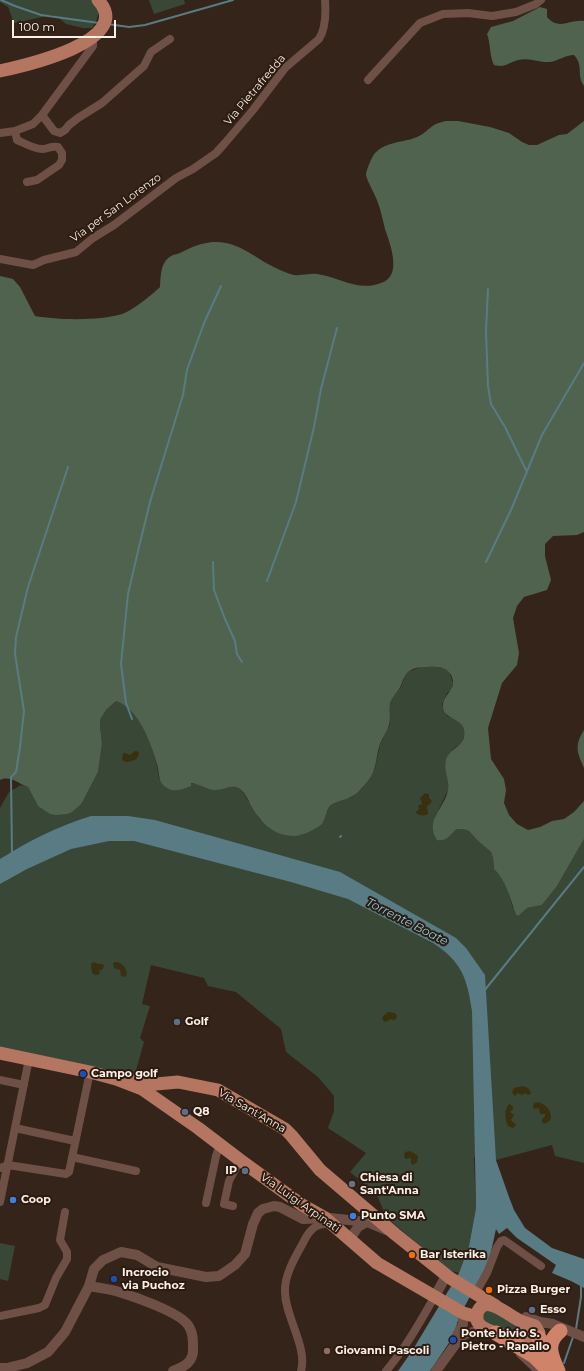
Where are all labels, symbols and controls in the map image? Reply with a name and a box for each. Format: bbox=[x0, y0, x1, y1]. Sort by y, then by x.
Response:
scale bar bbox=[14, 12, 118, 38]
text: 100 m bbox=[19, 19, 55, 34]
street label: Via Pietrafredda bbox=[222, 52, 288, 128]
street label: Via per San Lorenzo bbox=[68, 171, 164, 245]
water label: Torrente Boate bbox=[364, 895, 450, 949]
place label: Golf bbox=[185, 1015, 208, 1029]
marker: Golf bbox=[172, 1017, 182, 1027]
place label: Campo golf bbox=[91, 1067, 158, 1081]
marker: Campo golf bbox=[78, 1069, 88, 1079]
street label: Via Sant'Anna bbox=[216, 1086, 288, 1136]
place label: Q8 bbox=[193, 1105, 210, 1119]
marker: Q8 bbox=[180, 1107, 190, 1117]
place label: IP bbox=[225, 1164, 237, 1178]
marker: IP bbox=[240, 1166, 250, 1176]
street label: Via Luigi Arpinati bbox=[258, 1171, 342, 1235]
place label: Chiesa di Sant'Anna bbox=[360, 1171, 419, 1197]
marker: Chiesa di Sant'Anna bbox=[347, 1179, 357, 1189]
place label: Coop bbox=[21, 1193, 51, 1207]
marker: Coop bbox=[8, 1195, 18, 1205]
place label: Punto SMA bbox=[361, 1209, 425, 1223]
marker: Punto SMA bbox=[348, 1211, 358, 1221]
place label: Bar Isterika bbox=[420, 1248, 486, 1262]
marker: Bar Isterika bbox=[407, 1250, 417, 1260]
place label: Incrocio via Puchoz bbox=[122, 1266, 185, 1292]
marker: Incrocio via Puchoz bbox=[109, 1274, 119, 1284]
place label: Pizza Burger bbox=[497, 1283, 570, 1297]
marker: Pizza Burger bbox=[484, 1285, 494, 1295]
place label: Esso bbox=[540, 1303, 566, 1317]
marker: Esso bbox=[527, 1305, 537, 1315]
place label: Ponte bivio S. Pietro - Rapallo bbox=[461, 1327, 549, 1353]
marker: Ponte bivio S. Pietro - Rapallo bbox=[448, 1335, 458, 1345]
place label: Giovanni Pascoli bbox=[335, 1344, 429, 1358]
marker: Giovanni Pascoli bbox=[322, 1346, 332, 1356]

